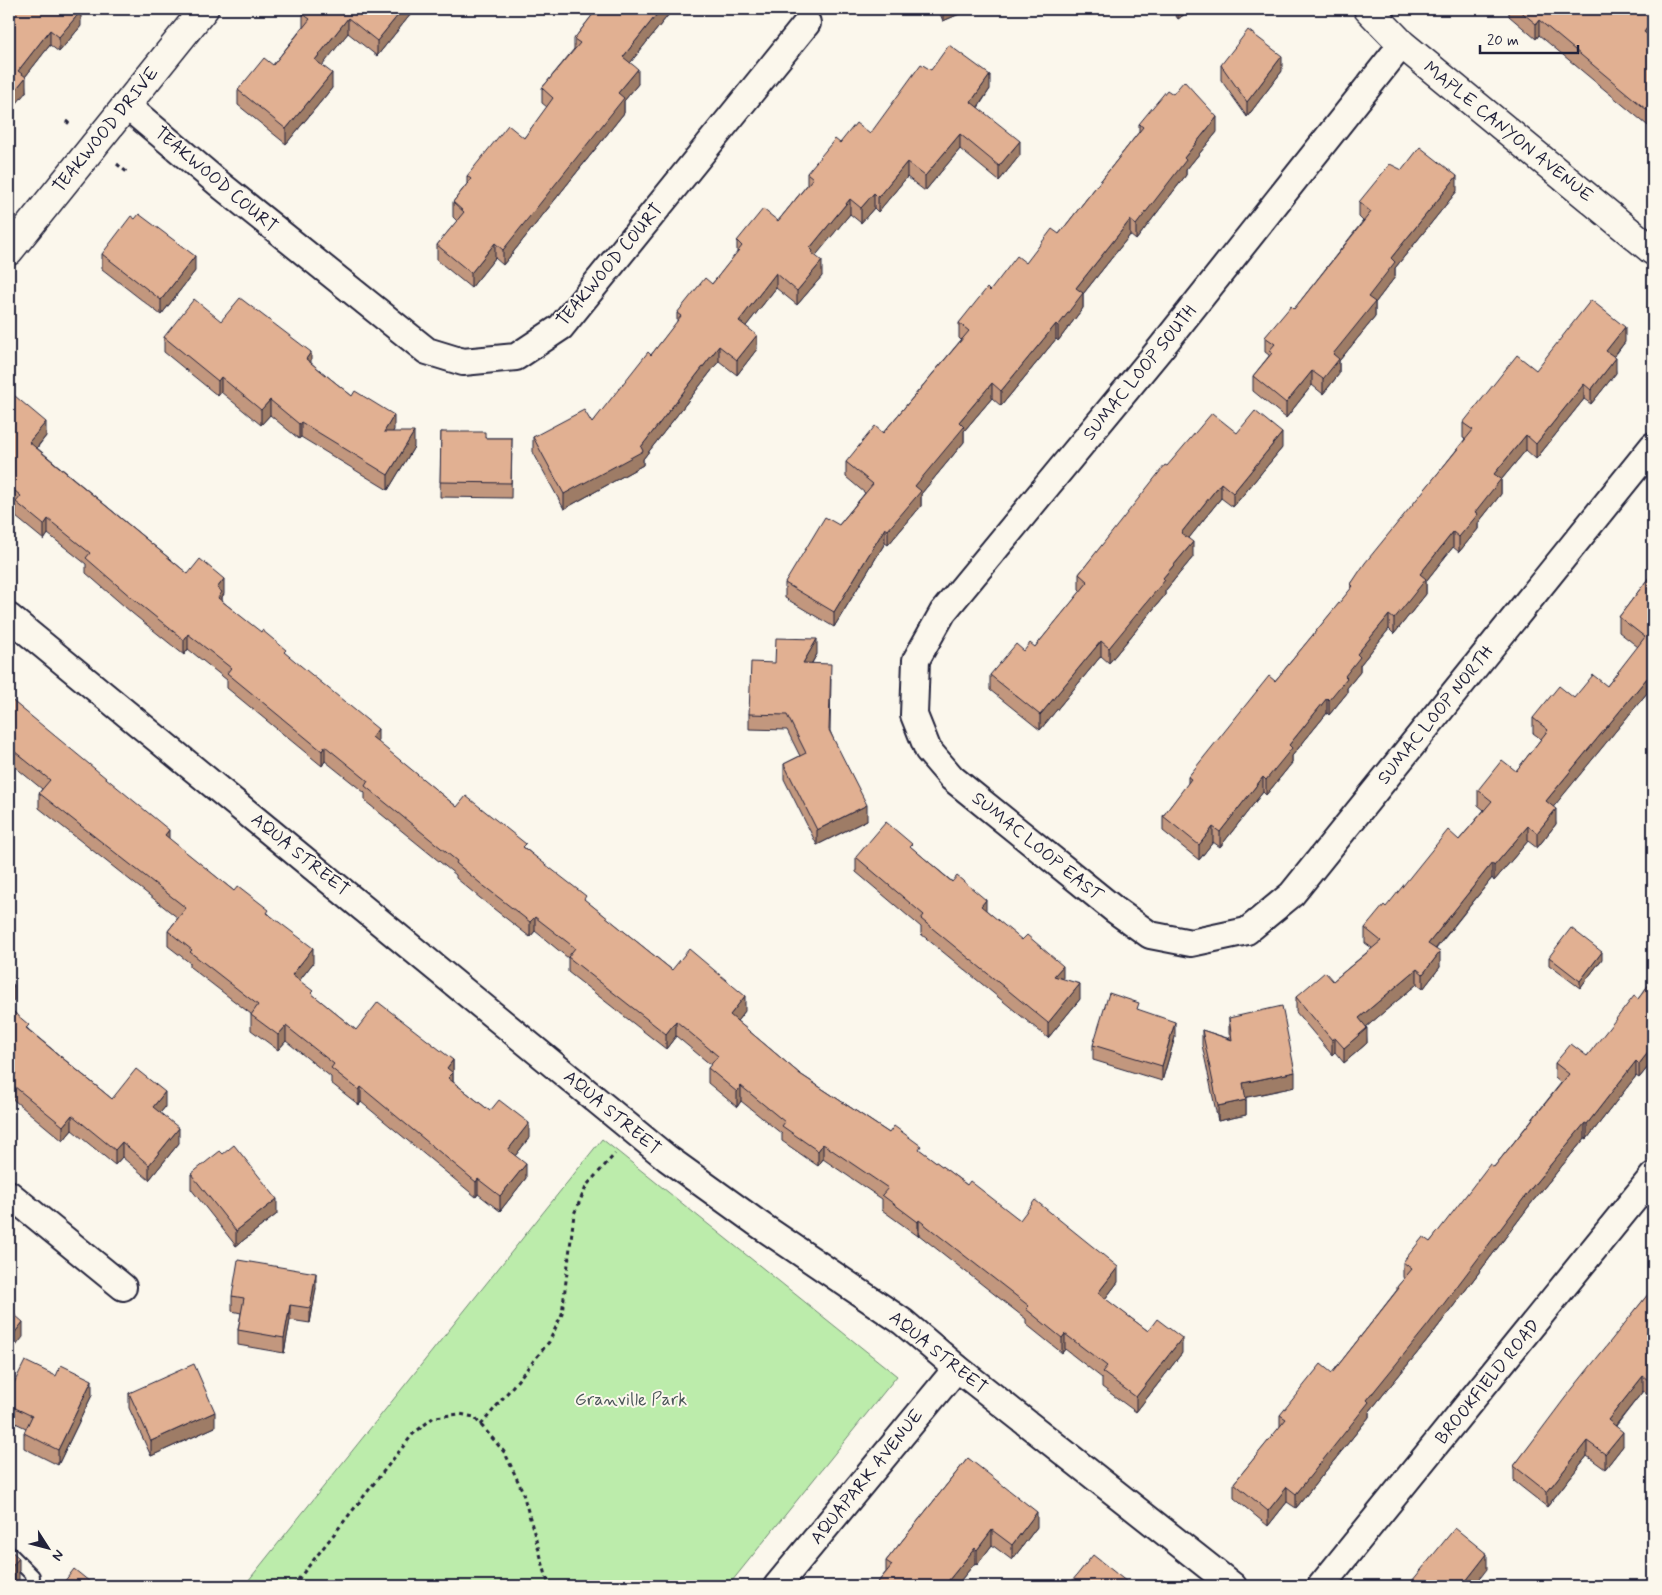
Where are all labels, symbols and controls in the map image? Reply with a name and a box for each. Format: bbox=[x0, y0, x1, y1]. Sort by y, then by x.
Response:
scale bar bbox=[1480, 22, 1577, 54]
text: 20 m bbox=[1487, 31, 1519, 51]
street label: MAPLE CANYON AVENUE bbox=[1418, 56, 1598, 208]
street label: TEAKWOOD DRIVE bbox=[48, 62, 165, 198]
street label: TEAKWOOD COURT bbox=[149, 121, 283, 239]
street label: TEAKWOOD COURT bbox=[551, 198, 669, 332]
street label: SUMAC LOOP SOUTH bbox=[1078, 300, 1202, 446]
street label: SUMAC LOOP NORTH bbox=[1372, 640, 1500, 790]
street label: SUMAC LOOP EAST bbox=[967, 787, 1108, 908]
street label: AQUA STREET bbox=[246, 808, 354, 902]
street label: AQUA STREET bbox=[558, 1065, 666, 1161]
street label: AQUA STREET bbox=[884, 1306, 992, 1400]
street label: BROOKFIELD ROAD bbox=[1430, 1314, 1546, 1450]
park label: Granville Park bbox=[575, 1388, 687, 1412]
street label: AQUAPARK AVENUE bbox=[805, 1404, 929, 1550]
north arrow bbox=[22, 1522, 72, 1572]
text: N bbox=[48, 1546, 68, 1564]

